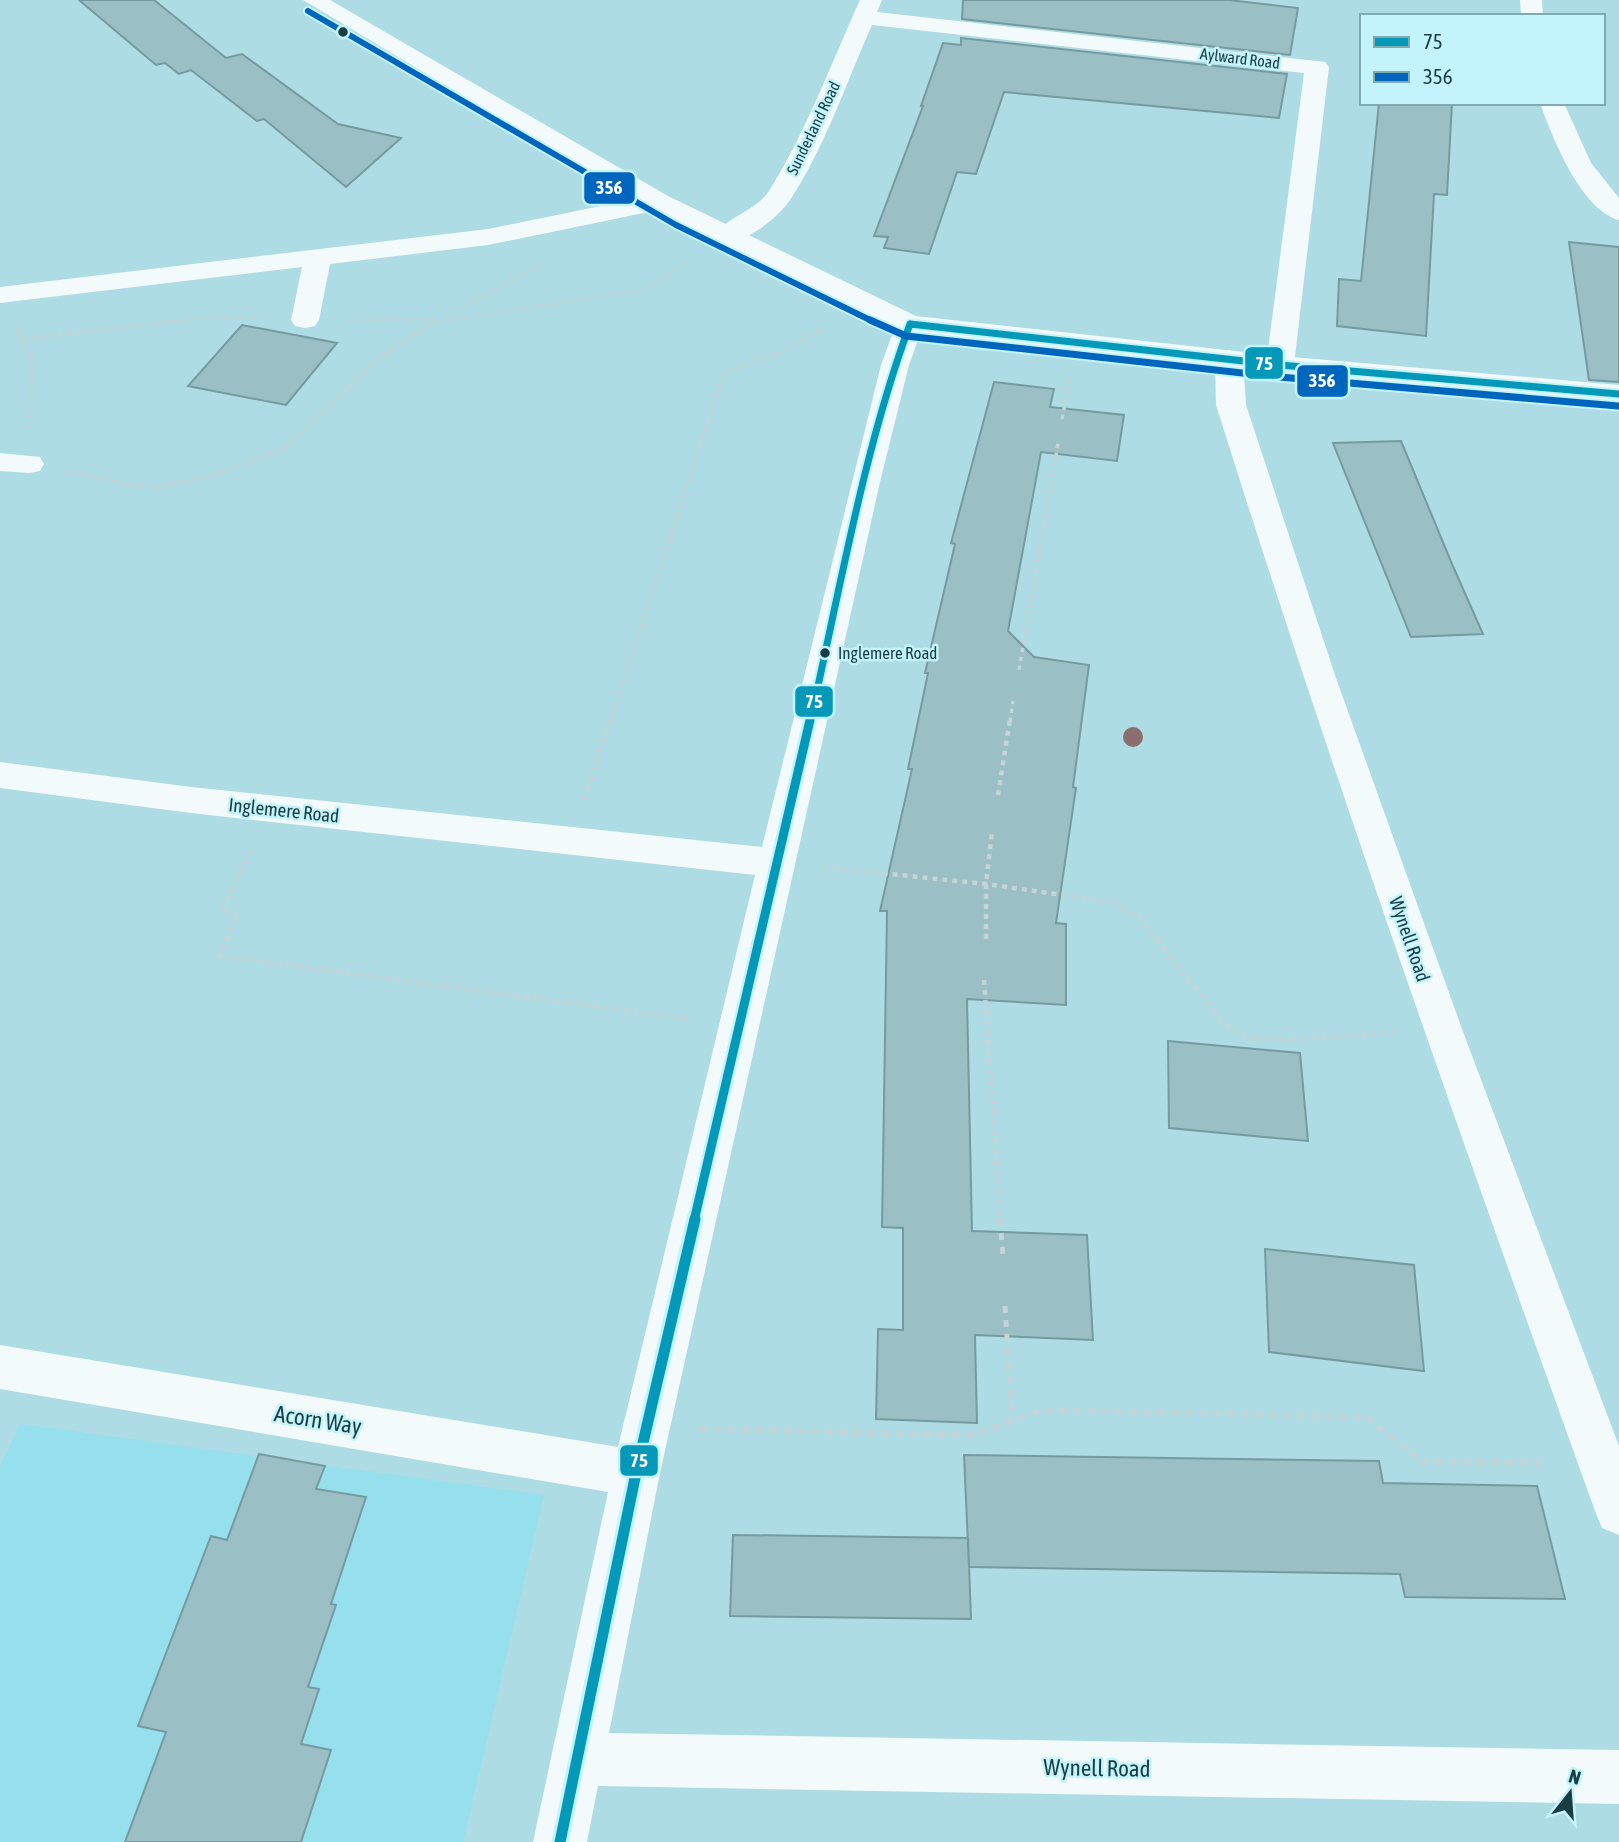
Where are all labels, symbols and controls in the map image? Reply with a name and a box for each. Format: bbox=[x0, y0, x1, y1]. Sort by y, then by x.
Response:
legend bbox=[1360, 14, 1605, 105]
unlabelled marker bbox=[336, 25, 350, 39]
text: 75 bbox=[1423, 29, 1443, 53]
street label: Aylward Road bbox=[1199, 44, 1281, 73]
text: 356 bbox=[1423, 64, 1453, 88]
street label: Sunderland Road bbox=[783, 78, 843, 178]
line badge: 356 bbox=[583, 171, 636, 205]
text: 356 bbox=[596, 176, 622, 198]
line badge: 75 bbox=[1244, 346, 1284, 380]
text: 75 bbox=[1255, 352, 1273, 374]
line badge: 356 bbox=[1296, 364, 1349, 398]
text: 356 bbox=[1309, 369, 1335, 391]
place label: Inglemere Road bbox=[838, 643, 937, 663]
marker: Inglemere Road bbox=[818, 646, 832, 660]
line badge: 75 bbox=[794, 685, 834, 718]
text: 75 bbox=[805, 690, 823, 712]
street label: Inglemere Road bbox=[228, 793, 340, 827]
street label: Wynell Road bbox=[1385, 894, 1435, 984]
street label: Acorn Way bbox=[273, 1400, 363, 1440]
line badge: 75 bbox=[619, 1444, 659, 1477]
text: 75 bbox=[630, 1449, 648, 1471]
street label: Wynell Road bbox=[1043, 1754, 1151, 1782]
north arrow bbox=[1535, 1758, 1605, 1828]
text: N bbox=[1566, 1765, 1584, 1789]

